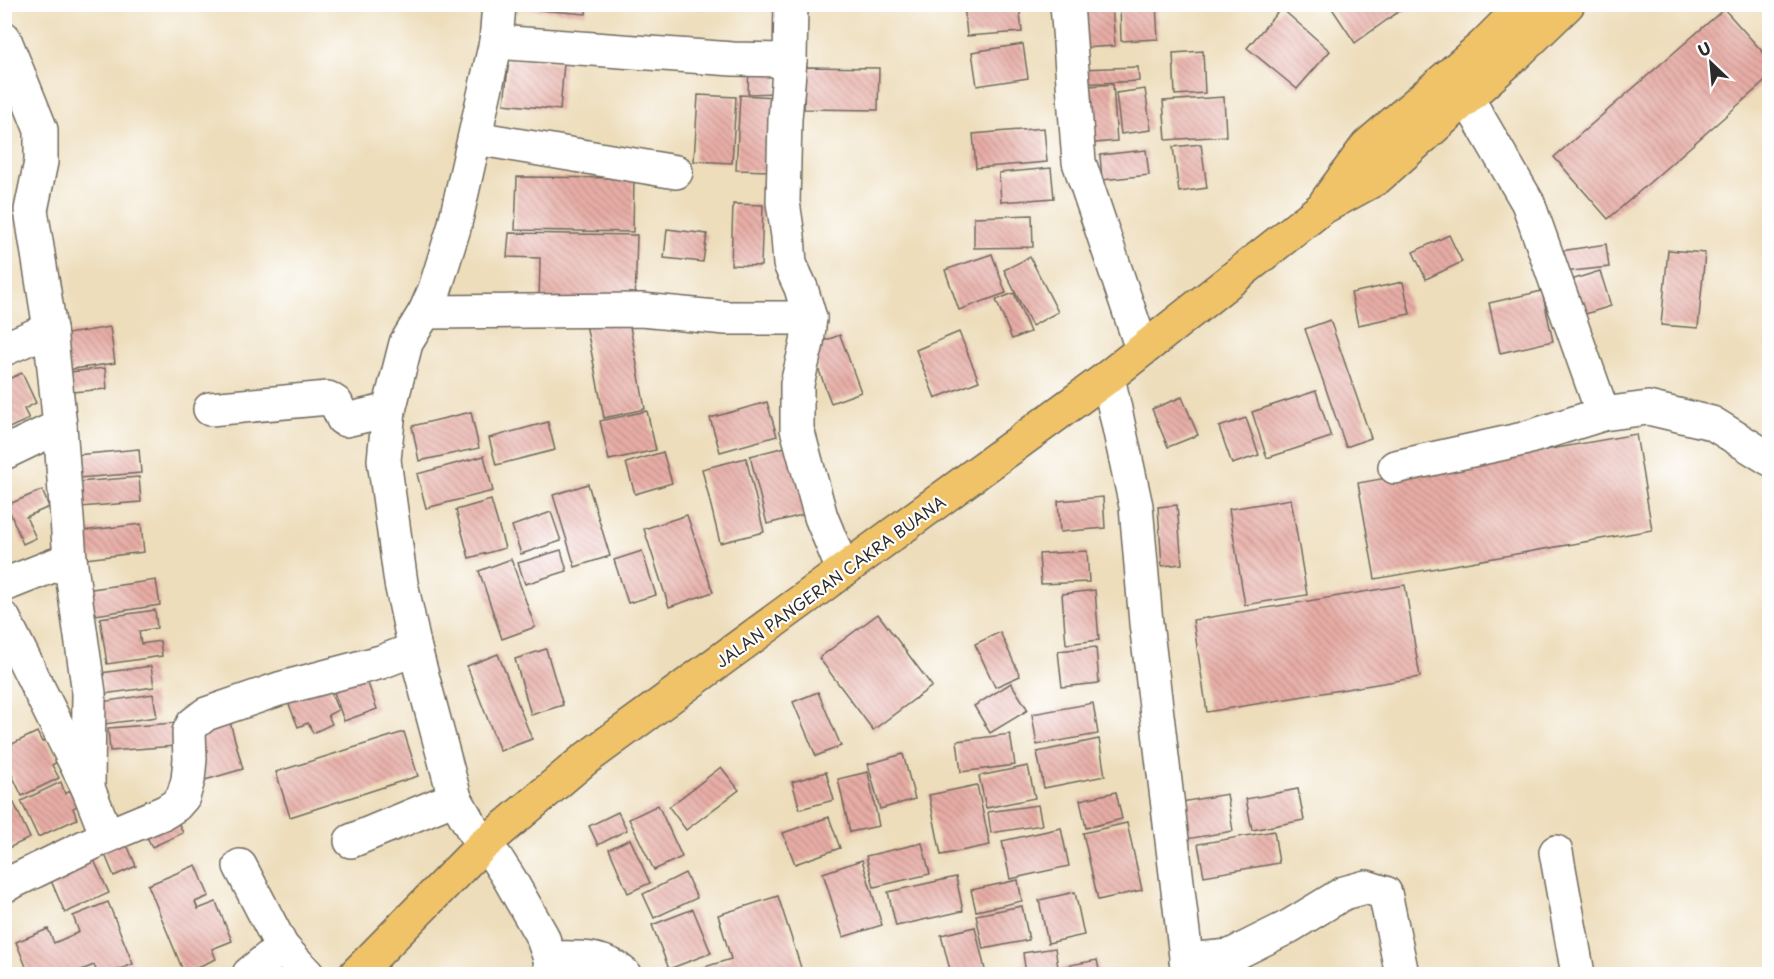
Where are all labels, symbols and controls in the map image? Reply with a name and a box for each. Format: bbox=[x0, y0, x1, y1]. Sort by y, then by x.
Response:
north arrow bbox=[1681, 33, 1741, 93]
text: U bbox=[1693, 35, 1715, 62]
street label: JALAN PANGERAN CAKRA BUANA bbox=[710, 489, 950, 673]

